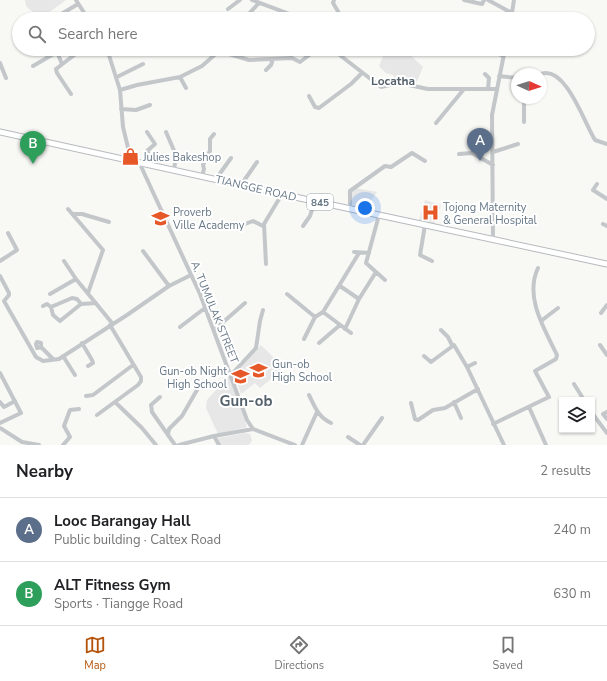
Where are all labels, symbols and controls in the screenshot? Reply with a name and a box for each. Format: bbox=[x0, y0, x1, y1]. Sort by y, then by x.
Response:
search box bbox=[12, 12, 595, 56]
icon: search bbox=[26, 23, 48, 45]
text: Search here bbox=[58, 24, 138, 44]
north arrow bbox=[511, 68, 547, 104]
district label: Locatha bbox=[371, 73, 415, 89]
pin: A bbox=[467, 128, 493, 161]
pin: B bbox=[20, 131, 46, 164]
shop icon: Julies Bakeshop bbox=[120, 147, 140, 167]
place label: Julies Bakeshop bbox=[142, 150, 221, 165]
street label: TIANGGE ROAD bbox=[214, 172, 298, 205]
road number: 845 bbox=[307, 194, 333, 210]
your location bbox=[355, 198, 375, 218]
place label: Tojong Maternity & General Hospital bbox=[443, 200, 538, 228]
hospital icon: Tojong Maternity & General Hospital bbox=[420, 203, 440, 223]
place label: Proverb Ville Academy bbox=[172, 205, 245, 233]
school or university icon: Proverb Ville Academy bbox=[150, 208, 170, 228]
street label: A. TUMULAK STREET bbox=[187, 259, 242, 366]
place label: Gun-ob High School bbox=[272, 357, 333, 385]
school or university icon: Gun-ob High School bbox=[249, 360, 269, 380]
place label: Gun-ob Night High School bbox=[159, 364, 228, 392]
school or university icon: Gun-ob Night High School bbox=[230, 367, 250, 387]
district label: Gun-ob bbox=[220, 391, 272, 411]
map controls bbox=[559, 397, 595, 433]
button: layers bbox=[559, 397, 595, 433]
text: Nearby bbox=[16, 460, 73, 483]
text: 2 results bbox=[540, 462, 591, 480]
text: Looc Barangay Hall bbox=[54, 511, 191, 531]
text: A bbox=[24, 521, 34, 539]
text: 240 m bbox=[553, 521, 591, 539]
text: Public building · Caltex Road bbox=[54, 531, 221, 549]
text: ALT Fitness Gym bbox=[54, 575, 171, 595]
text: B bbox=[25, 585, 33, 603]
text: 630 m bbox=[553, 585, 591, 603]
text: Sports · Tiangge Road bbox=[54, 595, 183, 613]
tab: Map bbox=[84, 634, 106, 673]
tab: Directions bbox=[274, 634, 324, 673]
tab: Saved bbox=[492, 634, 523, 673]

